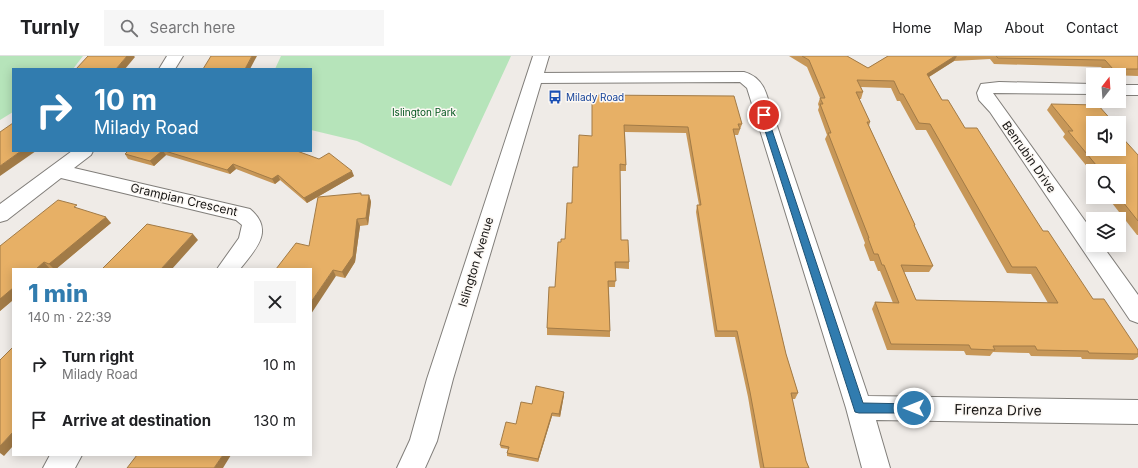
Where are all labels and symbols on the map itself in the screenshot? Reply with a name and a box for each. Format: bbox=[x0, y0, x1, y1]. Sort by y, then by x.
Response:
north arrow bbox=[1086, 68, 1126, 108]
bus stop icon: Milady Road bbox=[547, 89, 563, 105]
place label: Milady Road bbox=[566, 91, 624, 103]
pin bbox=[747, 98, 781, 132]
park label: Islington Park bbox=[392, 106, 457, 118]
street label: Benrubin Drive bbox=[999, 118, 1060, 195]
street label: Grampian Crescent bbox=[129, 180, 239, 219]
street label: Islington Avenue bbox=[455, 215, 496, 309]
position arrow bbox=[893, 387, 935, 429]
street label: Firenza Drive bbox=[954, 400, 1042, 419]

